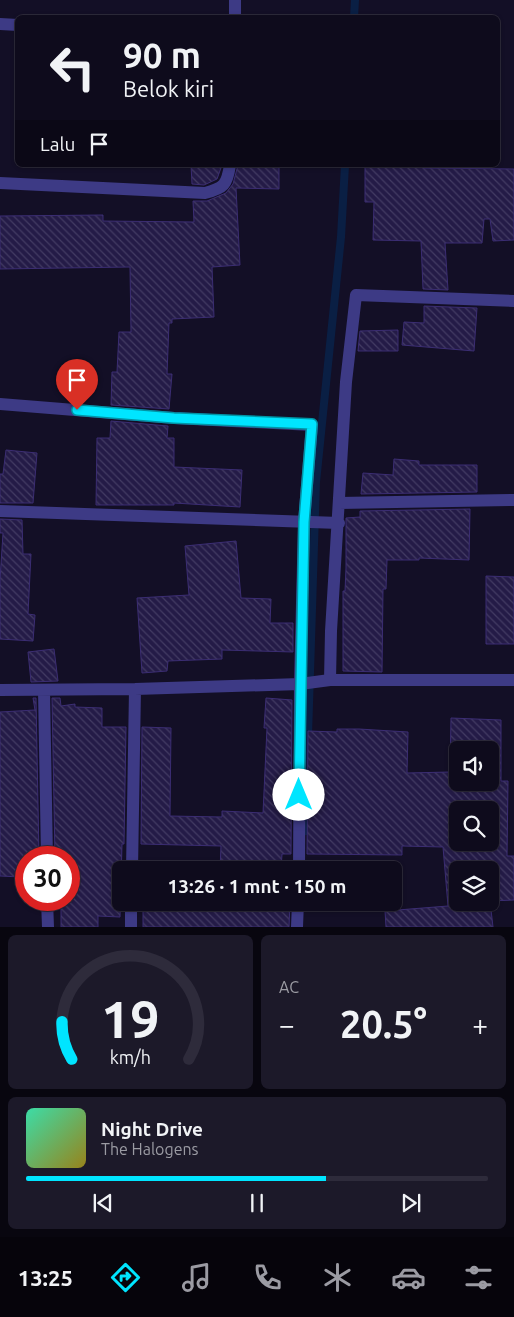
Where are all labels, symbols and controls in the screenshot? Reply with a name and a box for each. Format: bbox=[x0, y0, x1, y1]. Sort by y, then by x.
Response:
icon: left bbox=[40, 35, 105, 100]
text: 90 m bbox=[123, 35, 201, 75]
text: Belok kiri bbox=[123, 76, 214, 101]
icon: arrive bbox=[85, 130, 113, 158]
text: Lalu bbox=[40, 133, 75, 155]
pin bbox=[56, 359, 98, 410]
icon: arrive bbox=[63, 366, 91, 394]
map controls bbox=[449, 741, 499, 911]
button: sound bbox=[449, 741, 499, 791]
position arrow bbox=[272, 768, 324, 820]
button: search bbox=[449, 801, 499, 851]
speed limit sign: 30 bbox=[15, 846, 80, 911]
button: layers bbox=[449, 861, 499, 911]
text: 13:26 · 1 mnt · 150 m bbox=[168, 875, 346, 897]
text: AC bbox=[279, 978, 299, 996]
text: 19 bbox=[101, 990, 160, 1048]
text: 20.5° bbox=[340, 1003, 427, 1045]
text: − bbox=[279, 1009, 295, 1040]
text: + bbox=[472, 1009, 488, 1040]
text: km/h bbox=[110, 1047, 151, 1067]
text: Night Drive bbox=[101, 1118, 203, 1140]
text: The Halogens bbox=[101, 1140, 199, 1158]
icon: previous bbox=[89, 1189, 117, 1217]
icon: pause bbox=[243, 1189, 271, 1217]
icon: next bbox=[397, 1189, 425, 1217]
icon: directions bbox=[108, 1260, 143, 1295]
icon: music bbox=[179, 1260, 214, 1295]
icon: phone bbox=[250, 1260, 285, 1295]
icon: climate bbox=[320, 1260, 355, 1295]
icon: car bbox=[391, 1260, 426, 1295]
icon: filters bbox=[461, 1260, 496, 1295]
text: 13:25 bbox=[18, 1265, 73, 1290]

